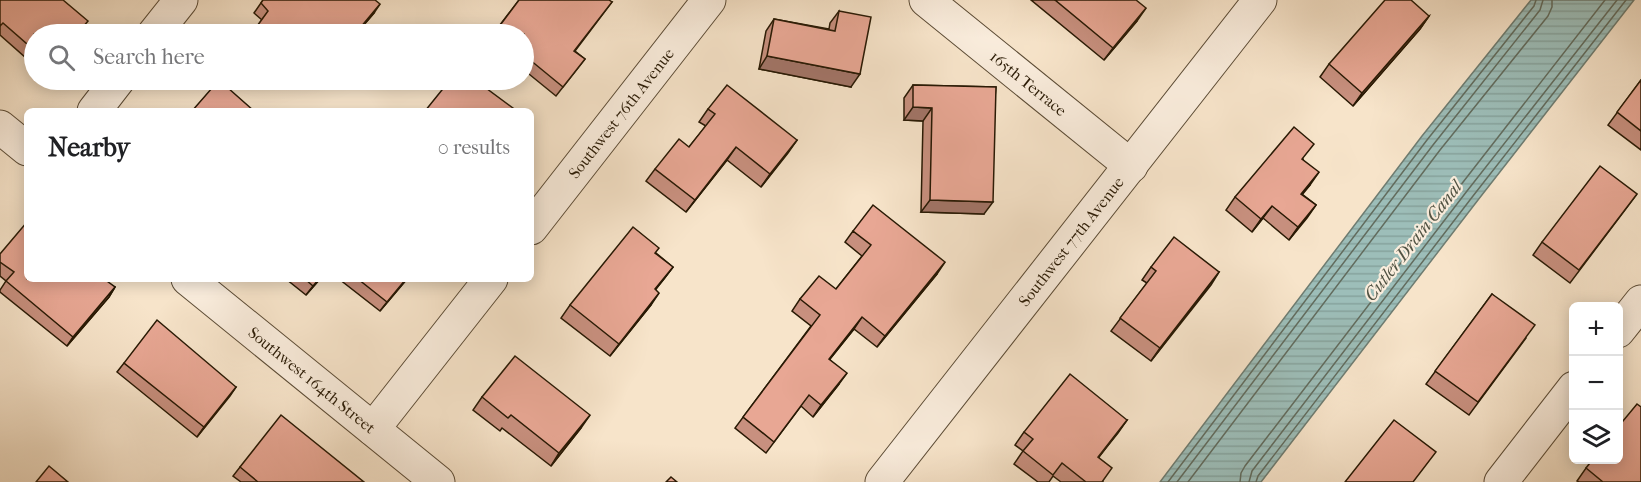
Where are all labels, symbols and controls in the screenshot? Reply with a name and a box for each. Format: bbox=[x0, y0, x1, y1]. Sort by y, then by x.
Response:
search box bbox=[24, 24, 534, 90]
icon: search bbox=[45, 41, 78, 74]
text: Search here bbox=[93, 44, 205, 70]
street label: Southwest 76th Avenue bbox=[564, 44, 678, 182]
street label: 165th Terrace bbox=[986, 47, 1070, 120]
text: Nearby bbox=[48, 132, 130, 163]
text: 0 results bbox=[438, 136, 510, 159]
street label: Southwest 77th Avenue bbox=[1015, 173, 1128, 310]
water label: Cutler Drain Canal bbox=[1360, 175, 1468, 305]
map controls bbox=[1569, 302, 1623, 464]
button: + bbox=[1569, 302, 1623, 356]
street label: Southwest 164th Street bbox=[244, 323, 380, 438]
button: − bbox=[1569, 356, 1623, 410]
button: layers bbox=[1569, 410, 1623, 464]

